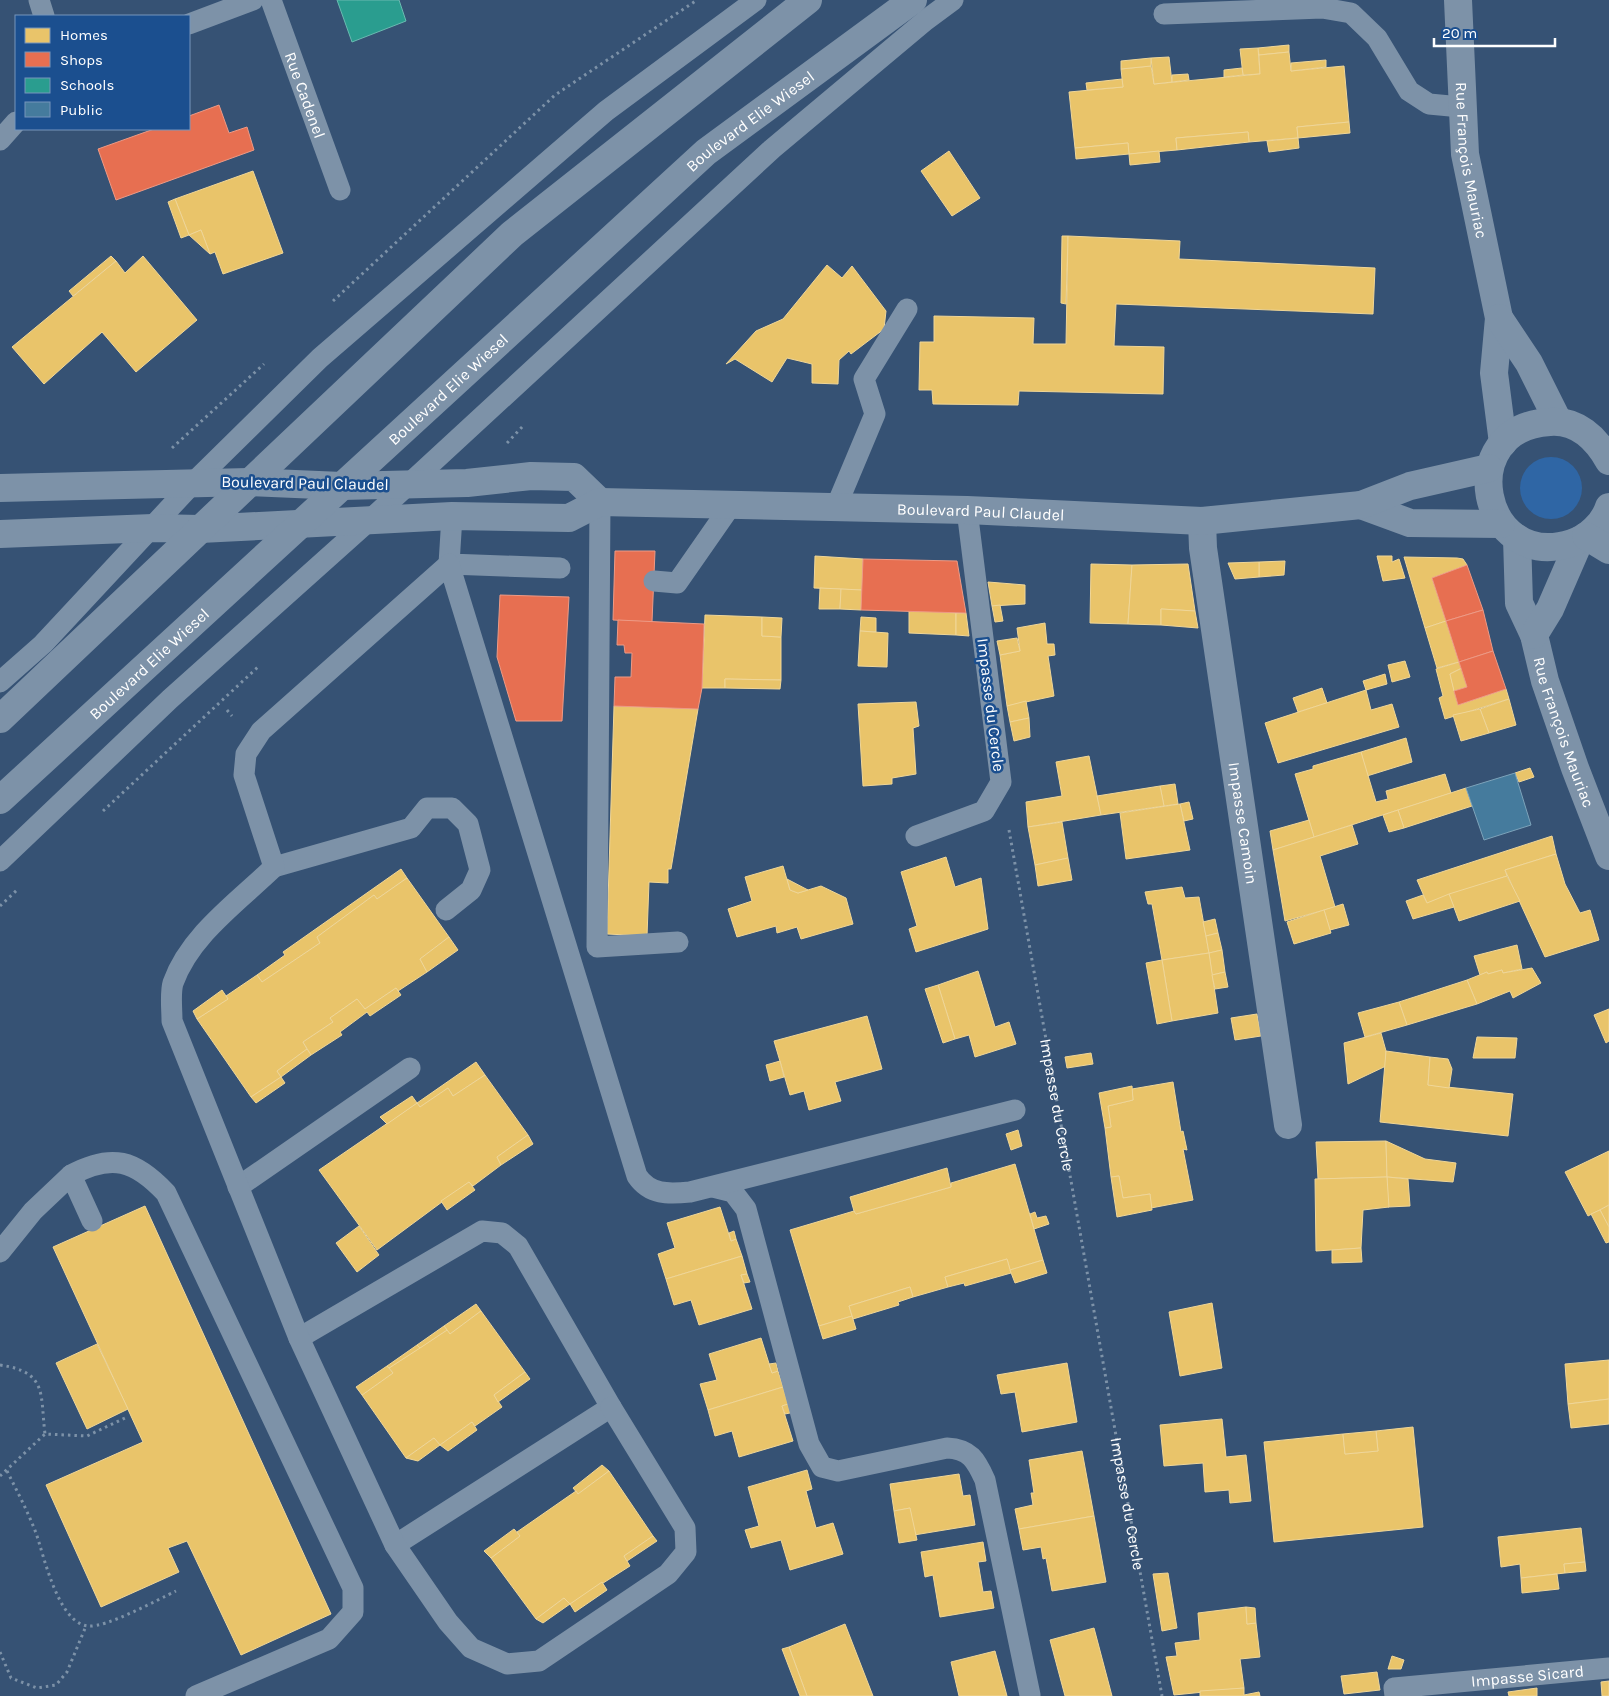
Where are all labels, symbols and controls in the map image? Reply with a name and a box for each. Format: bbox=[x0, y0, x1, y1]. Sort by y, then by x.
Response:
legend bbox=[15, 15, 190, 130]
scale bar bbox=[1434, 15, 1555, 47]
text: 20 m bbox=[1442, 24, 1477, 42]
text: Homes bbox=[60, 26, 108, 44]
street label: Rue Cadenel bbox=[281, 49, 330, 141]
text: Shops bbox=[60, 51, 103, 69]
street label: Boulevard Elie Wiesel bbox=[682, 66, 818, 175]
text: Schools bbox=[60, 76, 114, 94]
street label: Rue François Mauriac bbox=[1452, 81, 1492, 240]
text: Public bbox=[60, 101, 103, 119]
street label: Boulevard Elie Wiesel bbox=[384, 329, 512, 449]
street label: Boulevard Paul Claudel bbox=[221, 472, 389, 494]
street label: Boulevard Paul Claudel bbox=[897, 499, 1065, 524]
street label: Boulevard Elie Wiesel bbox=[85, 604, 213, 723]
street label: Impasse du Cercle bbox=[973, 637, 1009, 773]
street label: Rue François Mauriac bbox=[1530, 655, 1599, 810]
street label: Impasse Camoin bbox=[1225, 761, 1262, 885]
street label: Impasse du Cercle bbox=[1037, 1037, 1079, 1173]
street label: Impasse du Cercle bbox=[1107, 1436, 1149, 1571]
street label: Impasse Sicard bbox=[1470, 1661, 1585, 1690]

